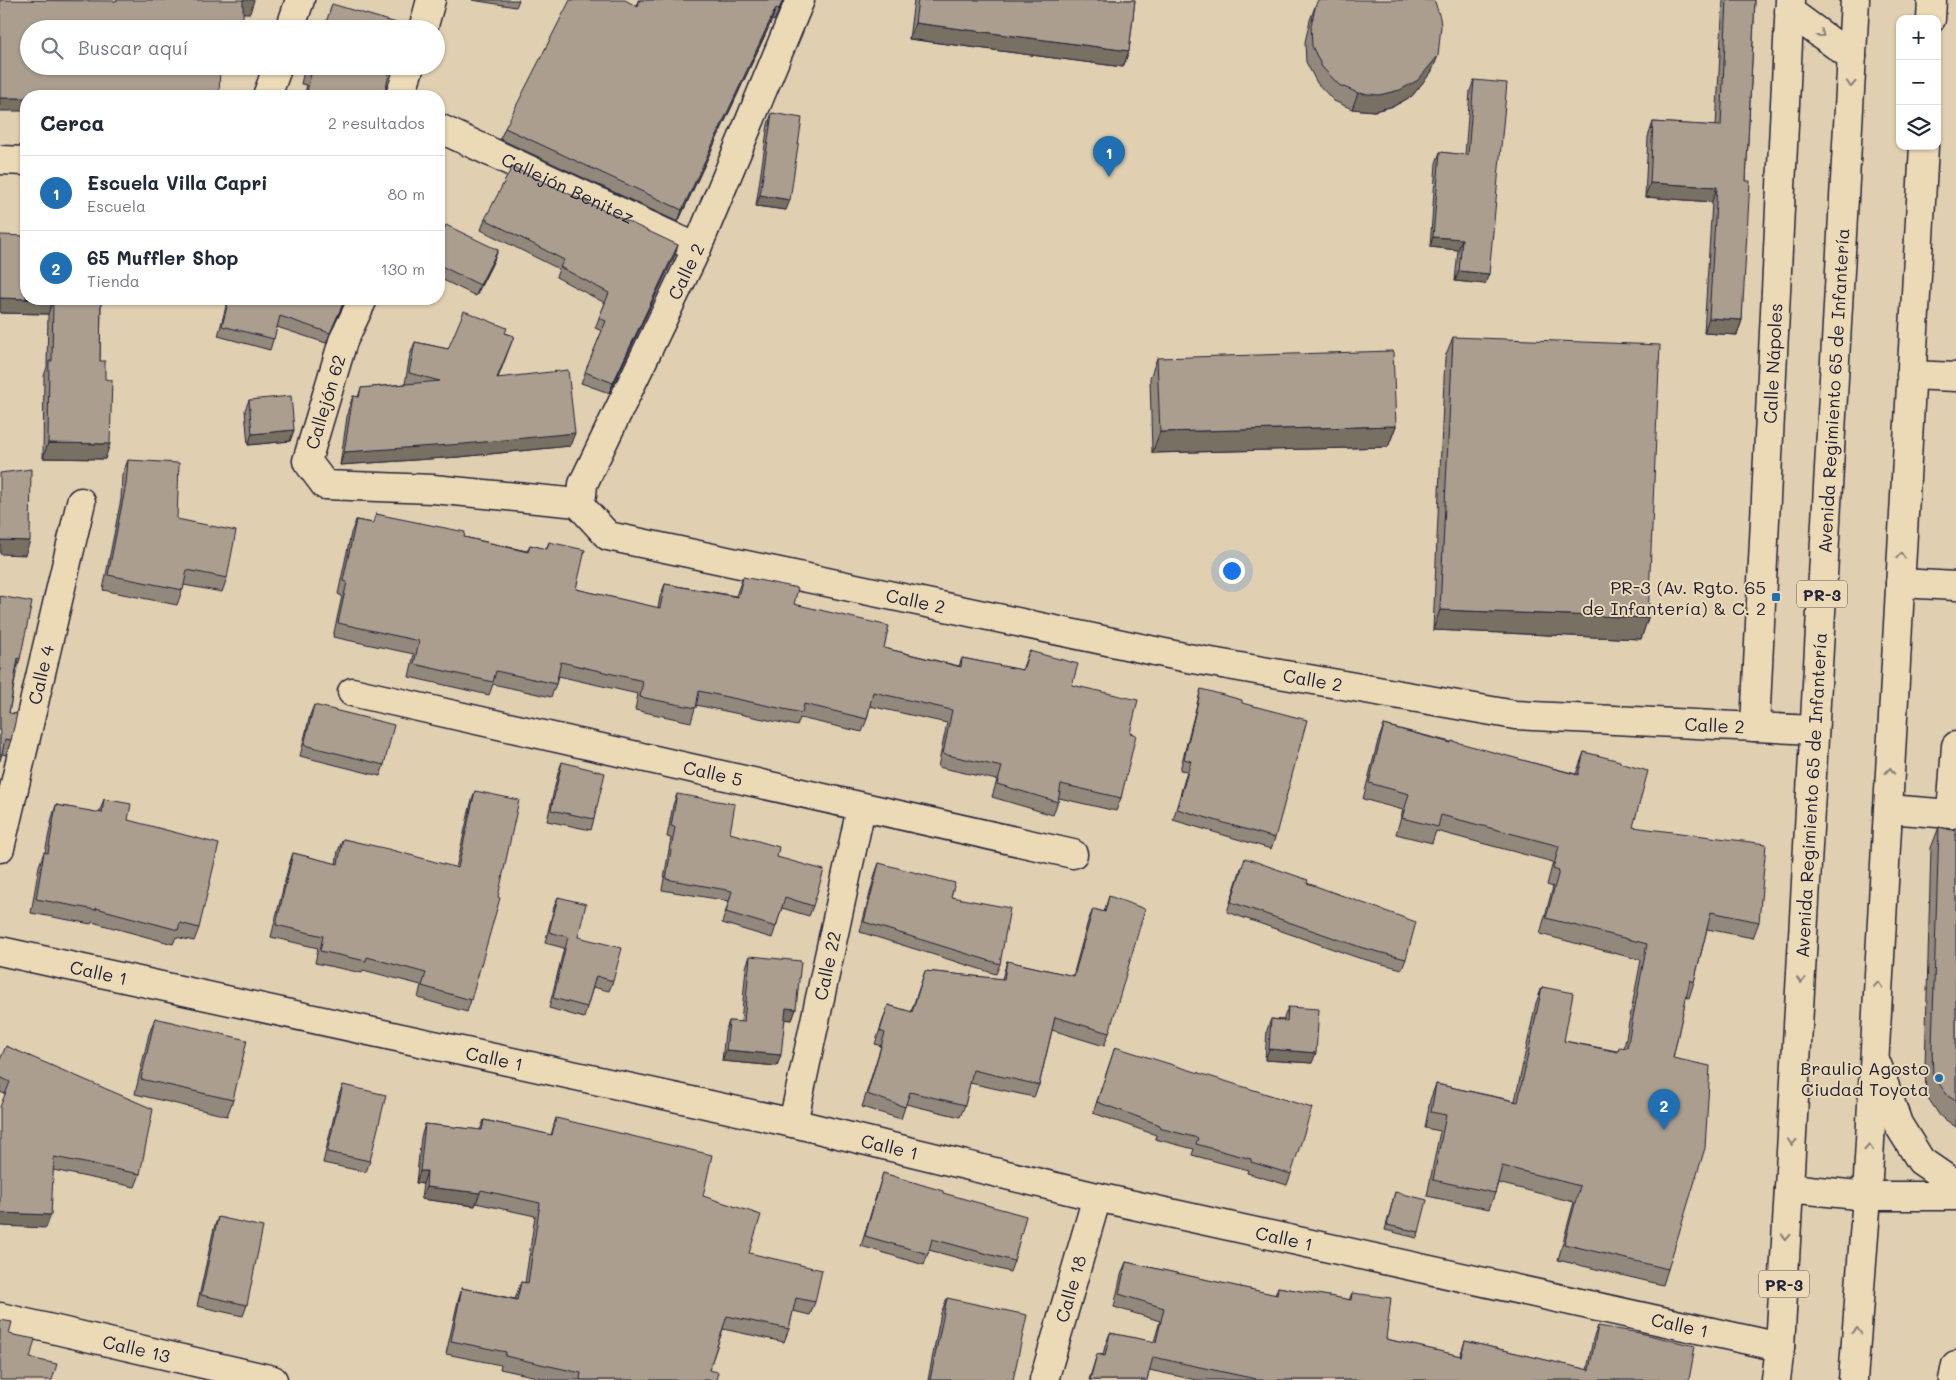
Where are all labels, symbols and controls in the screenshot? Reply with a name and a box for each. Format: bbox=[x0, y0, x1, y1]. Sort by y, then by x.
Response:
map controls bbox=[1896, 15, 1941, 150]
button: + bbox=[1896, 15, 1941, 60]
search box bbox=[20, 20, 445, 75]
one-way arrow bbox=[1815, 28, 1825, 37]
icon: search bbox=[38, 34, 66, 62]
text: Buscar aquí bbox=[78, 35, 188, 60]
button: − bbox=[1896, 60, 1941, 105]
one-way arrow bbox=[1845, 80, 1856, 88]
button: layers bbox=[1896, 105, 1941, 150]
text: Cerca bbox=[40, 109, 105, 136]
text: 2 resultados bbox=[328, 112, 425, 133]
pin: 1 bbox=[1093, 136, 1125, 177]
street label: Callejón Benitez bbox=[498, 147, 638, 229]
text: Escuela Villa Capri bbox=[87, 170, 268, 195]
text: 1 bbox=[52, 183, 60, 204]
text: 80 m bbox=[388, 183, 425, 204]
text: Escuela bbox=[87, 195, 146, 216]
street label: Avenida Regimiento 65 de Infantería bbox=[1812, 227, 1854, 554]
street label: Calle 2 bbox=[662, 239, 710, 304]
text: 65 Muffler Shop bbox=[87, 245, 239, 270]
text: 2 bbox=[52, 258, 60, 279]
text: 130 m bbox=[381, 258, 425, 279]
text: Tienda bbox=[87, 270, 140, 291]
street label: Calle Nápoles bbox=[1758, 303, 1787, 424]
street label: Callejón 62 bbox=[299, 352, 351, 452]
one-way arrow bbox=[1896, 552, 1907, 560]
your location bbox=[1219, 558, 1245, 584]
place label: PR-3 (Av. Rgto. 65 de Infantería) & C. 2 bbox=[1582, 575, 1766, 620]
road number: PR-3 bbox=[1797, 580, 1847, 608]
street label: Calle 2 bbox=[884, 583, 948, 619]
marker: PR-3 (Av. Rgto. 65 de Infantería) & C. 2 bbox=[1770, 591, 1782, 603]
street label: Avenida Regimiento 65 de Infantería bbox=[1790, 632, 1832, 958]
street label: Calle 4 bbox=[22, 642, 59, 707]
street label: Calle 2 bbox=[1281, 663, 1344, 697]
street label: Calle 2 bbox=[1684, 712, 1745, 739]
street label: Calle 5 bbox=[681, 755, 745, 791]
one-way arrow bbox=[1884, 766, 1895, 774]
street label: Calle 22 bbox=[808, 929, 846, 1002]
street label: Calle 1 bbox=[68, 955, 130, 990]
one-way arrow bbox=[1795, 976, 1806, 984]
one-way arrow bbox=[1873, 981, 1884, 989]
street label: Calle 1 bbox=[464, 1040, 525, 1076]
place label: Braulio Agosto Ciudad Toyota bbox=[1800, 1056, 1929, 1101]
marker: Braulio Agosto Ciudad Toyota bbox=[1933, 1072, 1945, 1084]
pin: 2 bbox=[1648, 1089, 1680, 1130]
street label: Calle 1 bbox=[859, 1128, 921, 1165]
one-way arrow bbox=[1786, 1138, 1797, 1146]
one-way arrow bbox=[1864, 1143, 1875, 1151]
street label: Calle 1 bbox=[1253, 1220, 1315, 1256]
one-way arrow bbox=[1781, 1233, 1792, 1241]
street label: Calle 18 bbox=[1049, 1252, 1092, 1325]
road number: PR-3 bbox=[1759, 1270, 1809, 1298]
street label: Calle 1 bbox=[1649, 1307, 1711, 1343]
one-way arrow bbox=[1851, 1327, 1862, 1335]
street label: Calle 13 bbox=[100, 1329, 173, 1368]

